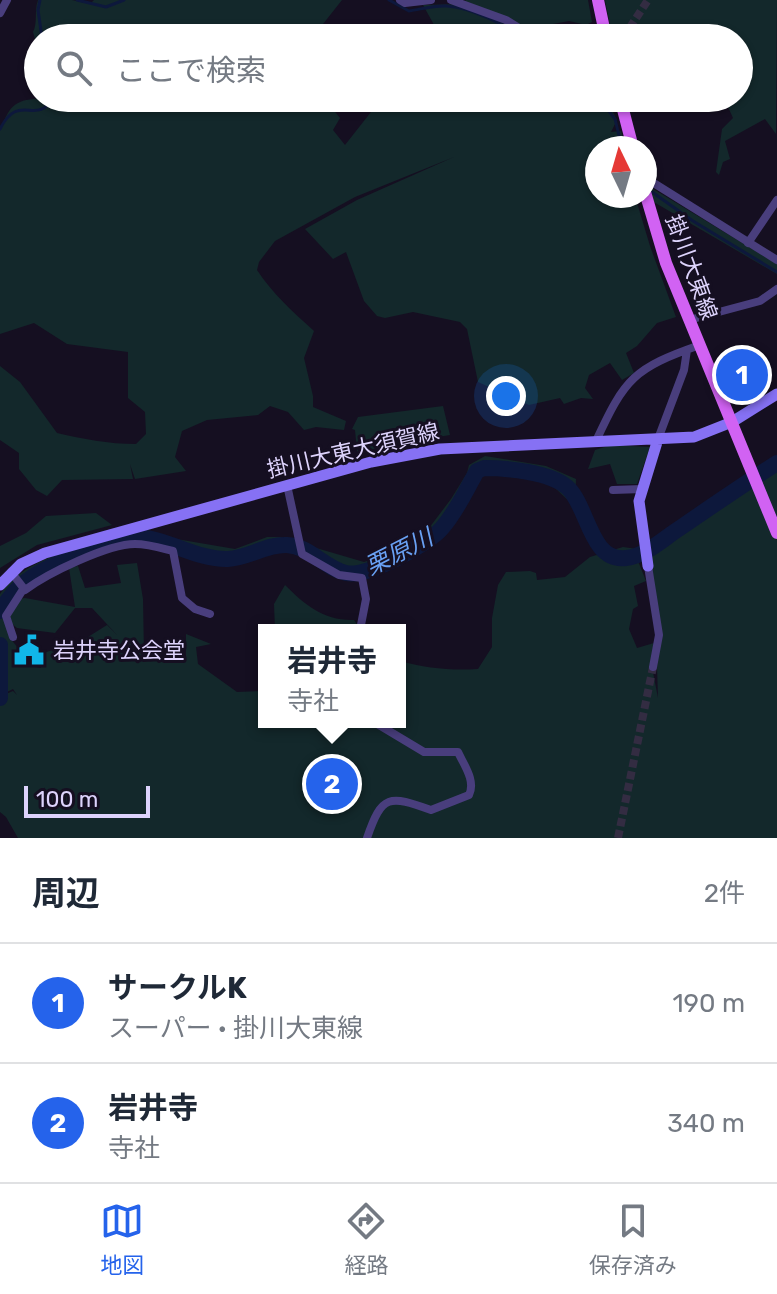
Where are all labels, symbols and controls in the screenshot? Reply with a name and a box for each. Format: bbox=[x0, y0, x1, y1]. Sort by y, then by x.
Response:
search box bbox=[24, 24, 753, 112]
icon: search bbox=[52, 46, 96, 90]
text: ここで検索 bbox=[116, 53, 266, 89]
north arrow bbox=[585, 136, 657, 208]
street label: 掛川大東線 bbox=[660, 211, 723, 323]
pin: 1 bbox=[716, 345, 768, 405]
your location bbox=[486, 376, 526, 416]
street label: 掛川大東大須賀線 bbox=[264, 418, 442, 483]
water label: 栗原川 bbox=[361, 522, 440, 581]
popup bbox=[258, 624, 406, 728]
public building icon: 岩井寺公会堂 bbox=[12, 633, 46, 667]
place label: 岩井寺公会堂 bbox=[53, 637, 185, 664]
text: 岩井寺 bbox=[287, 643, 377, 679]
text: 寺社 bbox=[287, 686, 339, 717]
pin: 2 bbox=[306, 754, 358, 814]
scale bar bbox=[24, 782, 150, 818]
text: 100 m bbox=[36, 786, 98, 813]
text: 周辺 bbox=[32, 873, 100, 914]
text: 2件 bbox=[704, 878, 745, 909]
text: サークルK bbox=[108, 970, 247, 1006]
text: 1 bbox=[52, 988, 64, 1019]
text: 190 m bbox=[672, 988, 745, 1019]
text: スーパー · 掛川大東線 bbox=[108, 1013, 363, 1044]
text: 岩井寺 bbox=[108, 1090, 198, 1126]
text: 2 bbox=[50, 1108, 66, 1139]
text: 340 m bbox=[667, 1108, 745, 1139]
text: 寺社 bbox=[108, 1133, 160, 1164]
tab: 地図 bbox=[100, 1199, 144, 1279]
tab: 経路 bbox=[344, 1199, 389, 1279]
tab: 保存済み bbox=[589, 1199, 677, 1279]

